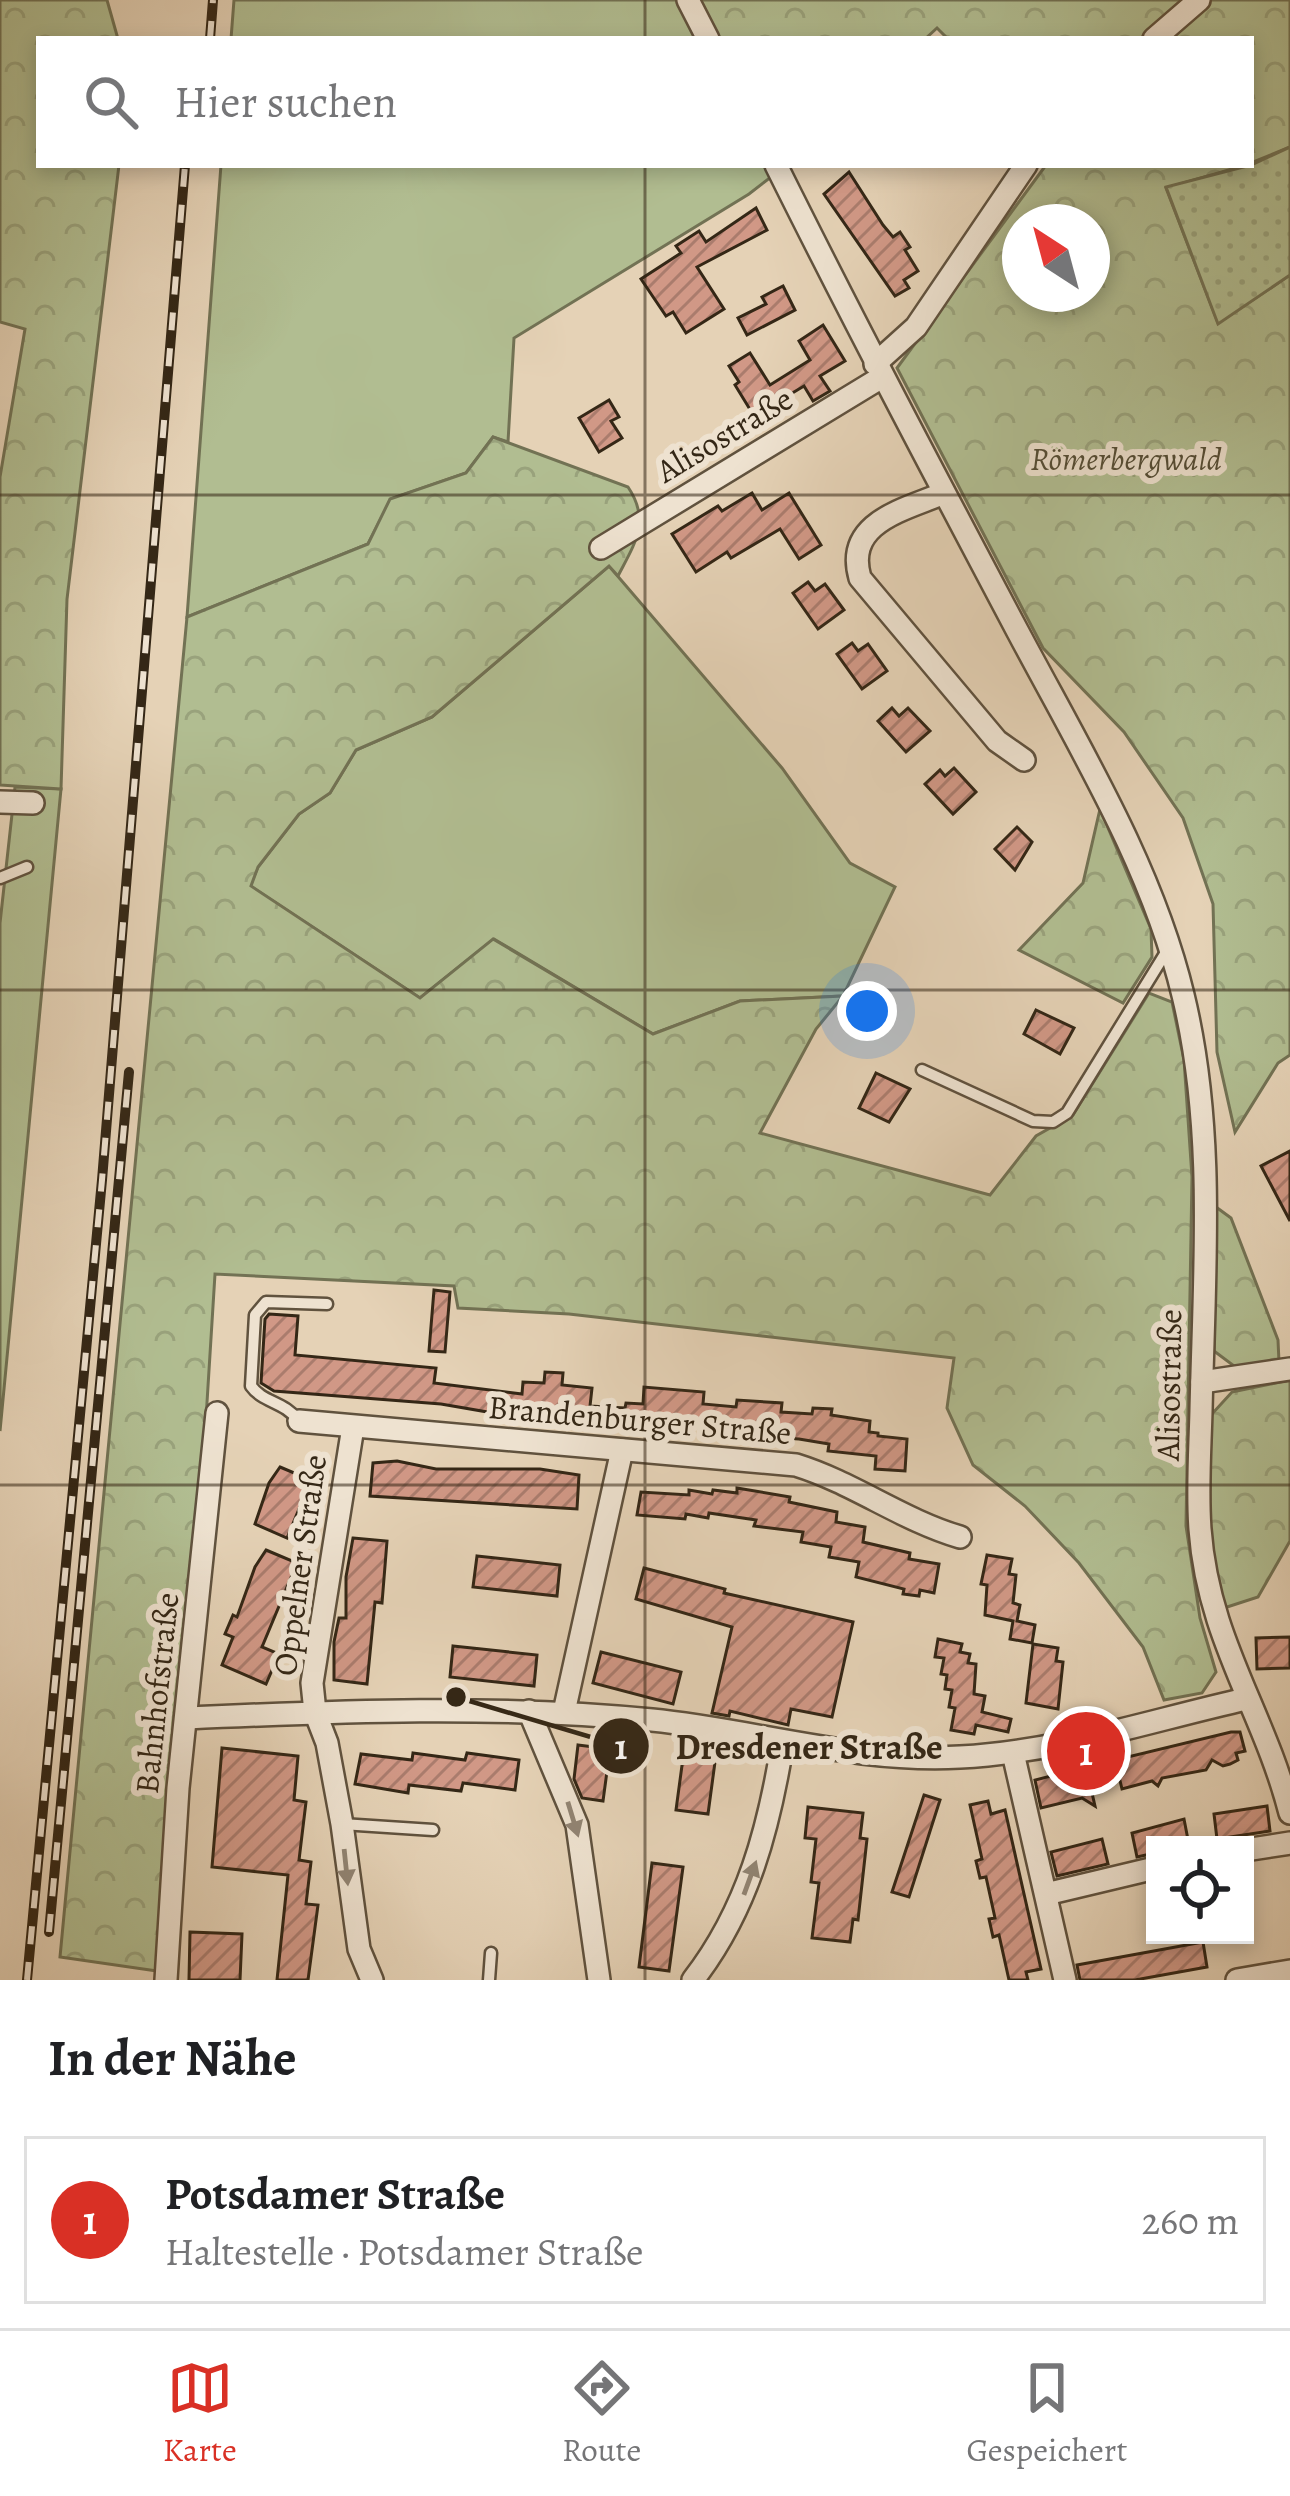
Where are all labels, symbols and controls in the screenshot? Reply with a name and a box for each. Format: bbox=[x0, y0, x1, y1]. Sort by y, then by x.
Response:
search box bbox=[36, 36, 1254, 168]
icon: search bbox=[78, 69, 144, 135]
text: Hier suchen bbox=[174, 71, 397, 133]
north arrow bbox=[1002, 204, 1110, 312]
street label: Alisostraße bbox=[647, 376, 801, 493]
park label: Römerbergwald bbox=[1030, 436, 1222, 481]
your location bbox=[837, 981, 897, 1041]
street label: Alisostraße bbox=[1145, 1309, 1192, 1462]
street label: Brandenburger Straße bbox=[487, 1384, 793, 1455]
street label: Oppelner Straße bbox=[262, 1452, 337, 1679]
street label: Bahnhofstraße bbox=[124, 1590, 189, 1796]
pin: 1 bbox=[1047, 1706, 1125, 1796]
callout: Dresdener Straße bbox=[591, 1710, 966, 1782]
text: 1 bbox=[615, 1722, 628, 1771]
text: Dresdener Straße bbox=[675, 1722, 943, 1771]
one-way arrow bbox=[564, 1801, 583, 1838]
map controls bbox=[1146, 1836, 1254, 1944]
button: locate bbox=[1146, 1836, 1254, 1944]
one-way arrow bbox=[337, 1849, 356, 1886]
one-way arrow bbox=[742, 1860, 760, 1896]
text: In der Nähe bbox=[48, 2023, 297, 2093]
text: Potsdamer Straße bbox=[165, 2163, 505, 2225]
text: 1 bbox=[83, 2194, 97, 2247]
text: 260 m bbox=[1141, 2194, 1239, 2247]
text: Haltestelle · Potsdamer Straße bbox=[165, 2225, 644, 2278]
tab: Karte bbox=[163, 2355, 237, 2472]
tab: Route bbox=[562, 2355, 641, 2472]
tab: Gespeichert bbox=[966, 2355, 1127, 2472]

